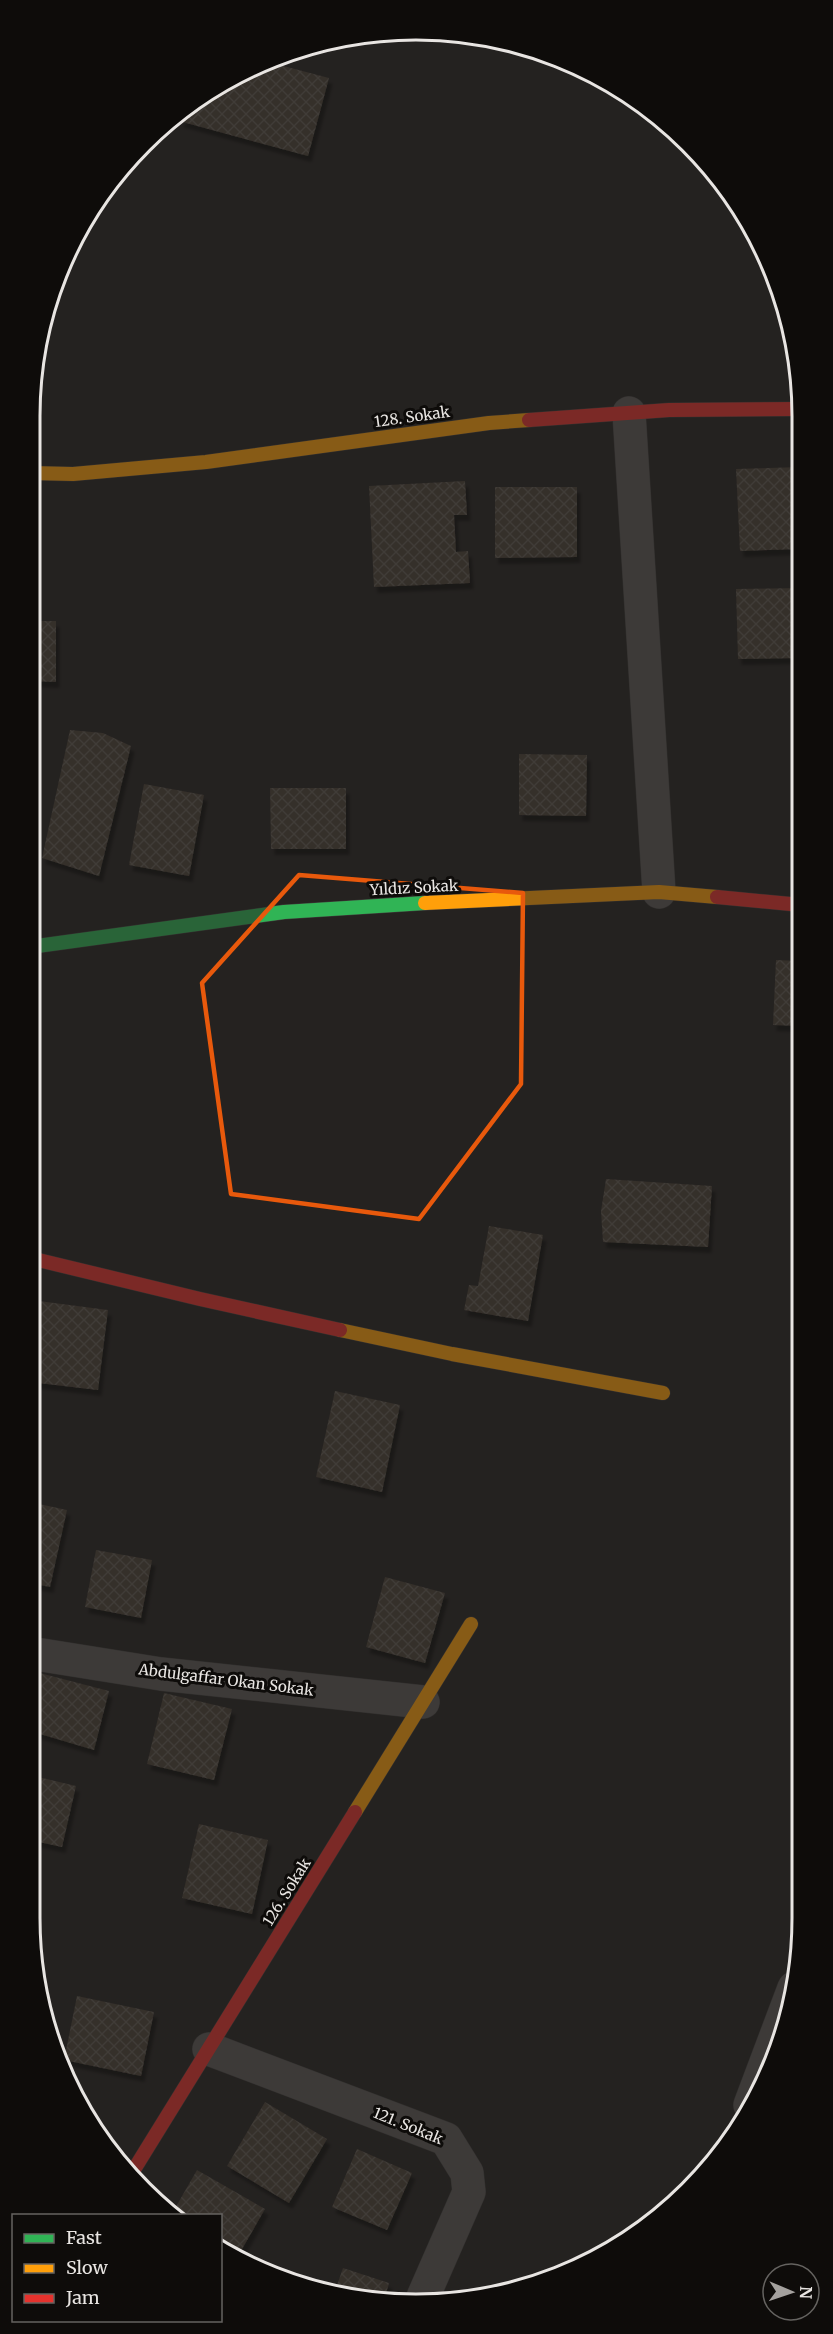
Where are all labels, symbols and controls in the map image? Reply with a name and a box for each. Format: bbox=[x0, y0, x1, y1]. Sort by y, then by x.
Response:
street label: 128. Sokak bbox=[373, 402, 451, 431]
street label: Yıldız Sokak bbox=[368, 876, 459, 899]
street label: Abdulgaffar Okan Sokak bbox=[136, 1659, 315, 1700]
street label: 126. Sokak bbox=[258, 1854, 315, 1929]
street label: 121. Sokak bbox=[370, 2103, 446, 2148]
legend bbox=[12, 2214, 222, 2322]
text: Fast bbox=[66, 2226, 102, 2249]
text: Slow bbox=[66, 2256, 109, 2279]
north arrow bbox=[761, 2262, 821, 2322]
text: Jam bbox=[65, 2286, 100, 2309]
text: N bbox=[796, 2286, 816, 2300]

